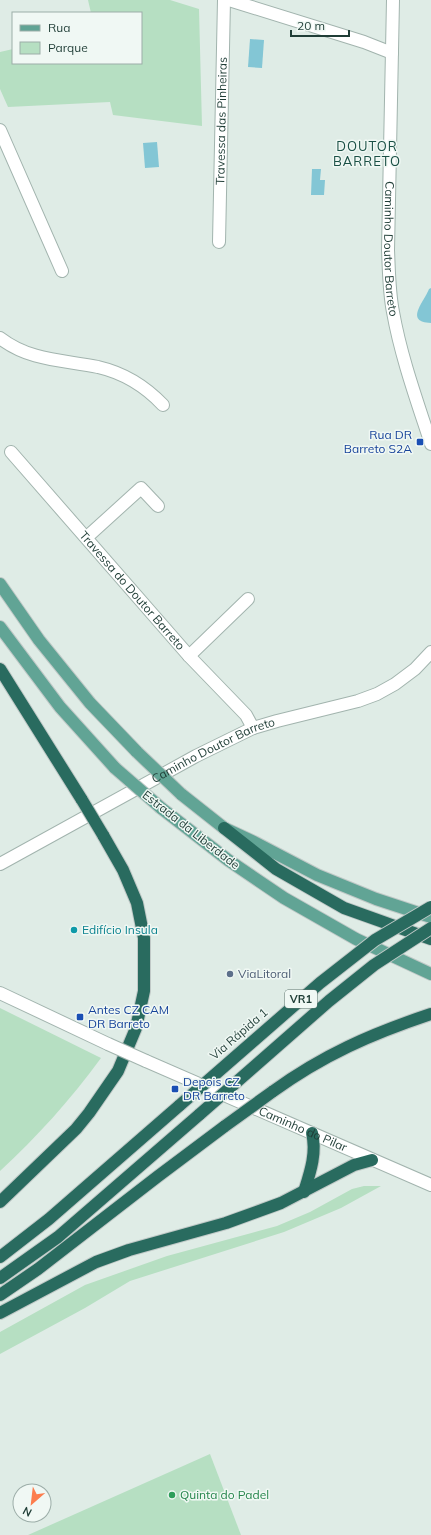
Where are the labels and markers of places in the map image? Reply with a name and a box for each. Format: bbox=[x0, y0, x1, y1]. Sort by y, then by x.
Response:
place label: Rua DR Barreto S2A bbox=[344, 427, 412, 456]
marker: Rua DR Barreto S2A bbox=[415, 437, 425, 447]
place label: Edifício Insula bbox=[82, 922, 158, 937]
marker: Edifício Insula bbox=[69, 925, 79, 935]
place label: ViaLitoral bbox=[238, 966, 291, 981]
marker: ViaLitoral bbox=[225, 969, 235, 979]
place label: Antes CZ CAM DR Barreto bbox=[88, 1002, 169, 1031]
marker: Antes CZ CAM DR Barreto bbox=[75, 1012, 85, 1022]
place label: Depois CZ DR Barreto bbox=[183, 1074, 245, 1103]
marker: Depois CZ DR Barreto bbox=[170, 1084, 180, 1094]
place label: Quinta do Padel bbox=[180, 1487, 269, 1502]
marker: Quinta do Padel bbox=[167, 1490, 177, 1500]

